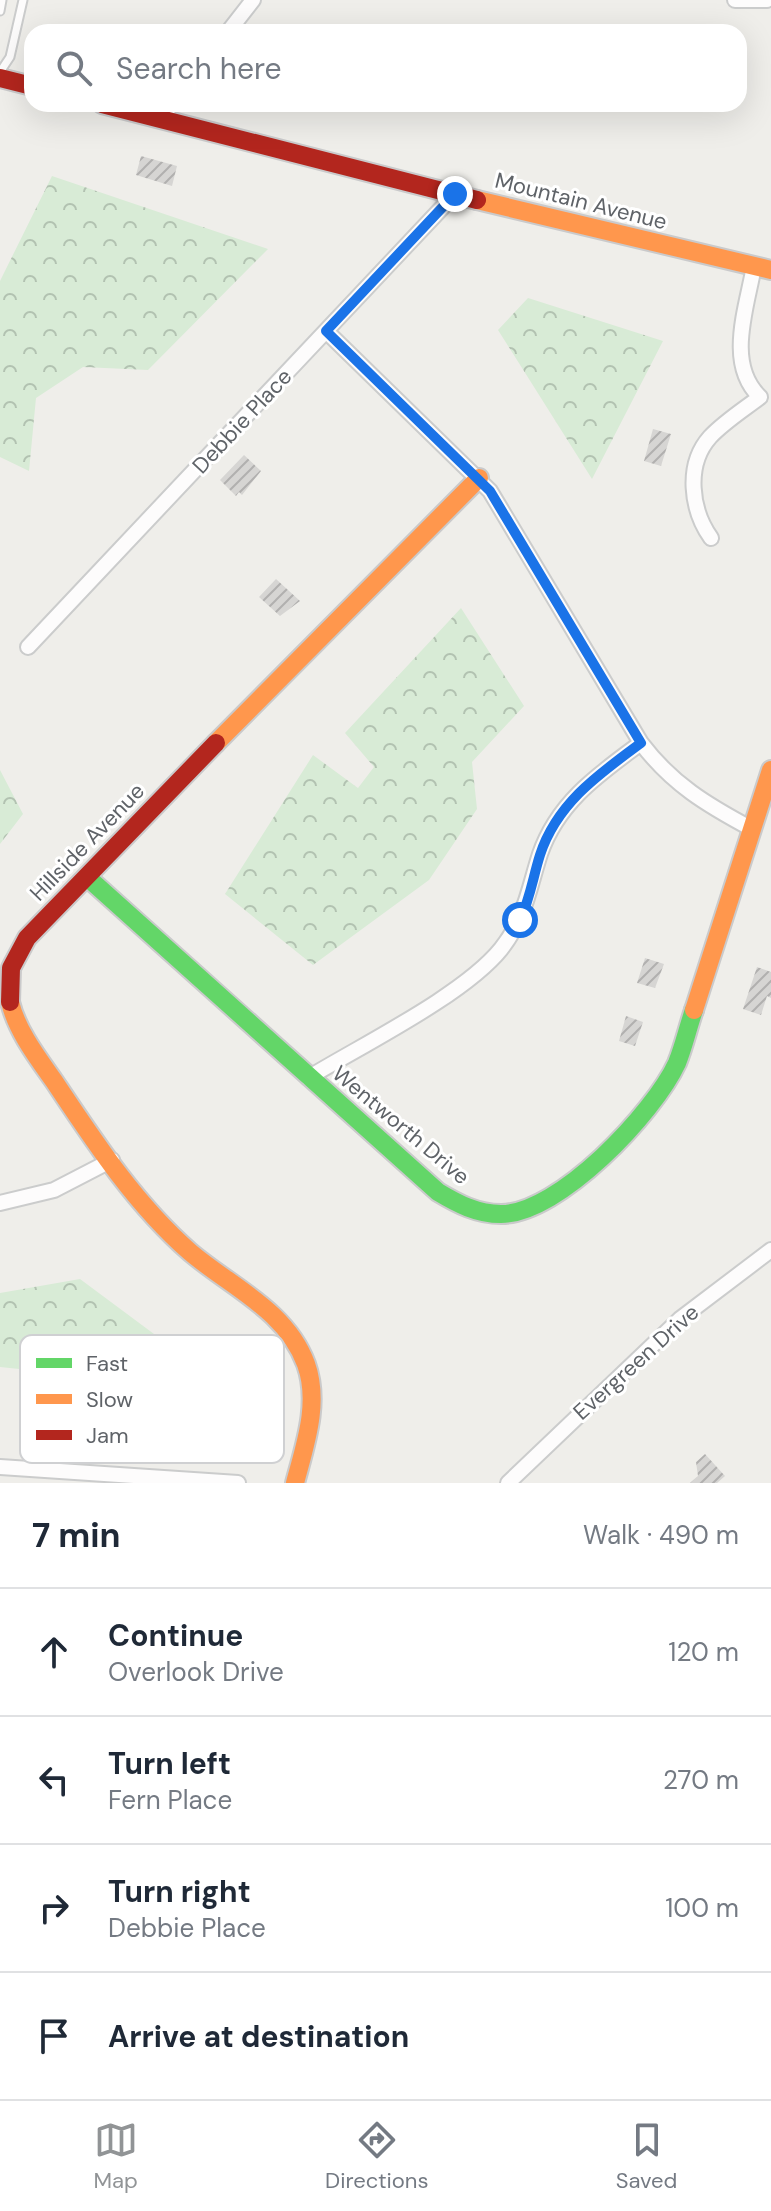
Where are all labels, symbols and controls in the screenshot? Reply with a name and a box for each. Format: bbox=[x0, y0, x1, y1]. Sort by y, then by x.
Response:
search box bbox=[24, 24, 747, 112]
icon: search bbox=[52, 46, 96, 90]
text: Search here bbox=[116, 49, 282, 88]
street label: Mountain Avenue bbox=[492, 166, 670, 236]
route end bbox=[437, 176, 473, 212]
street label: Debbie Place bbox=[186, 362, 298, 480]
street label: Hillside Avenue bbox=[23, 777, 151, 907]
route start bbox=[502, 902, 538, 938]
street label: Wentworth Drive bbox=[326, 1059, 476, 1191]
street label: Evergreen Drive bbox=[567, 1298, 705, 1426]
legend bbox=[20, 1335, 284, 1463]
text: Fast bbox=[86, 1349, 128, 1378]
text: Slow bbox=[86, 1385, 133, 1414]
text: Jam bbox=[86, 1421, 129, 1450]
text: 7 min bbox=[32, 1513, 121, 1558]
text: Walk · 490 m bbox=[583, 1518, 739, 1552]
text: Continue bbox=[108, 1616, 243, 1655]
icon: ahead bbox=[32, 1630, 76, 1674]
text: 120 m bbox=[668, 1635, 739, 1669]
text: Overlook Drive bbox=[108, 1655, 284, 1689]
text: Turn left bbox=[108, 1744, 231, 1783]
icon: left bbox=[32, 1758, 76, 1802]
text: 270 m bbox=[663, 1763, 739, 1797]
text: Fern Place bbox=[108, 1783, 232, 1817]
text: Turn right bbox=[108, 1872, 251, 1911]
icon: right bbox=[32, 1886, 76, 1930]
text: 100 m bbox=[665, 1891, 739, 1925]
text: Debbie Place bbox=[108, 1911, 266, 1945]
icon: arrive bbox=[32, 2014, 76, 2058]
text: Arrive at destination bbox=[108, 2017, 409, 2056]
tab: Map bbox=[94, 2118, 138, 2195]
tab: Directions bbox=[325, 2118, 429, 2195]
tab: Saved bbox=[616, 2118, 677, 2195]

